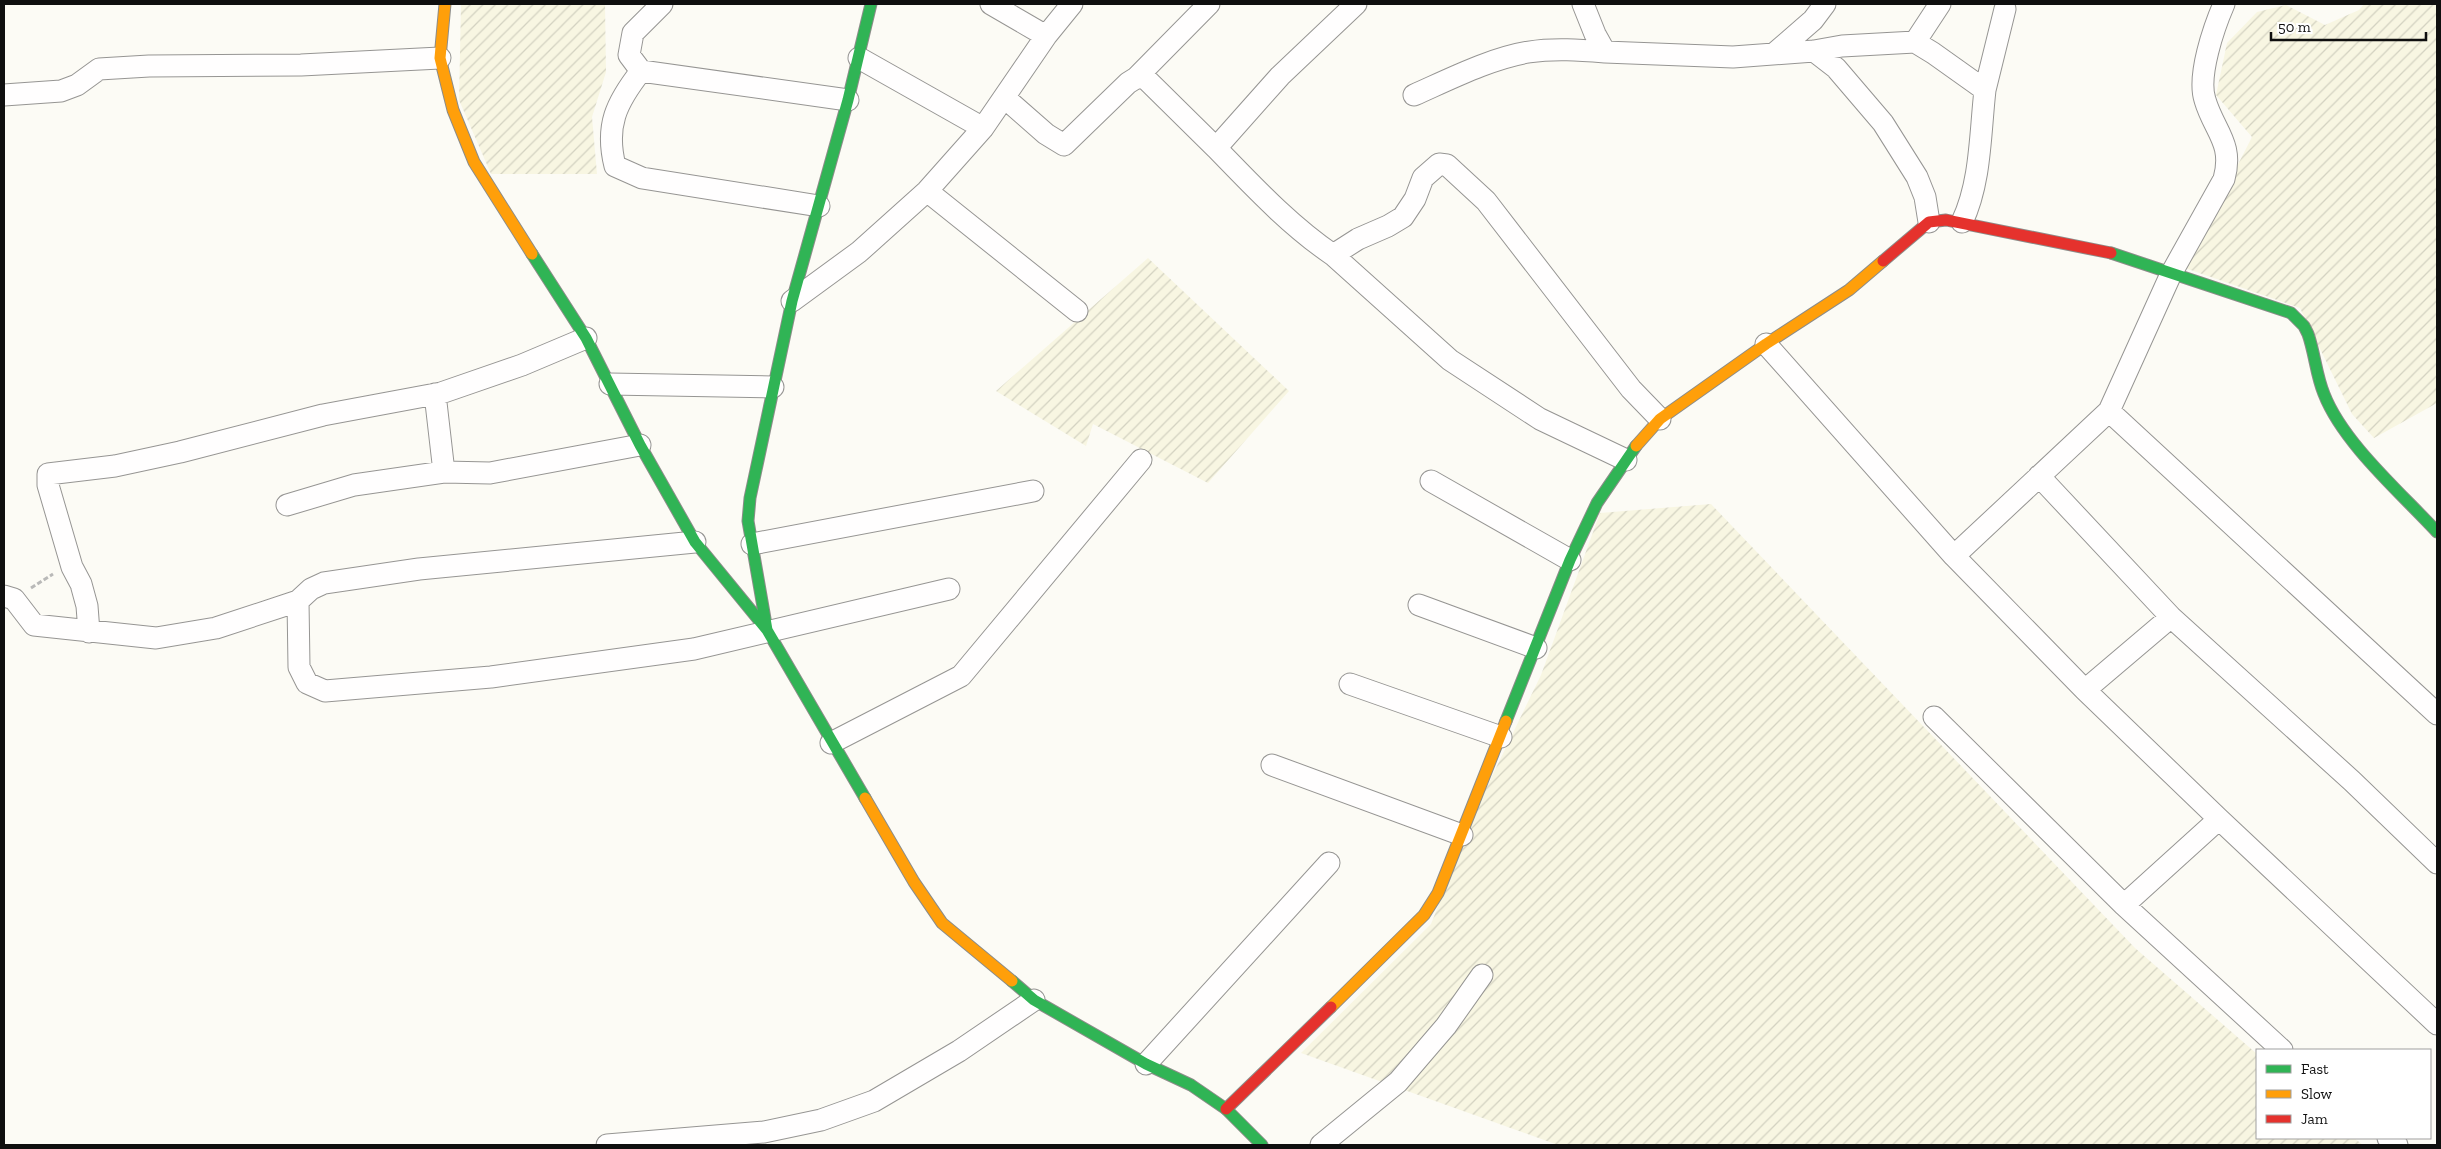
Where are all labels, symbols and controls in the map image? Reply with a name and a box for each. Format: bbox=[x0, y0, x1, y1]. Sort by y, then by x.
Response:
scale bar bbox=[2271, 10, 2426, 42]
text: 50 m bbox=[2278, 18, 2311, 36]
legend bbox=[2256, 1049, 2431, 1139]
text: Fast bbox=[2301, 1060, 2329, 1078]
text: Slow bbox=[2301, 1085, 2333, 1103]
text: Jam bbox=[2301, 1110, 2328, 1128]

